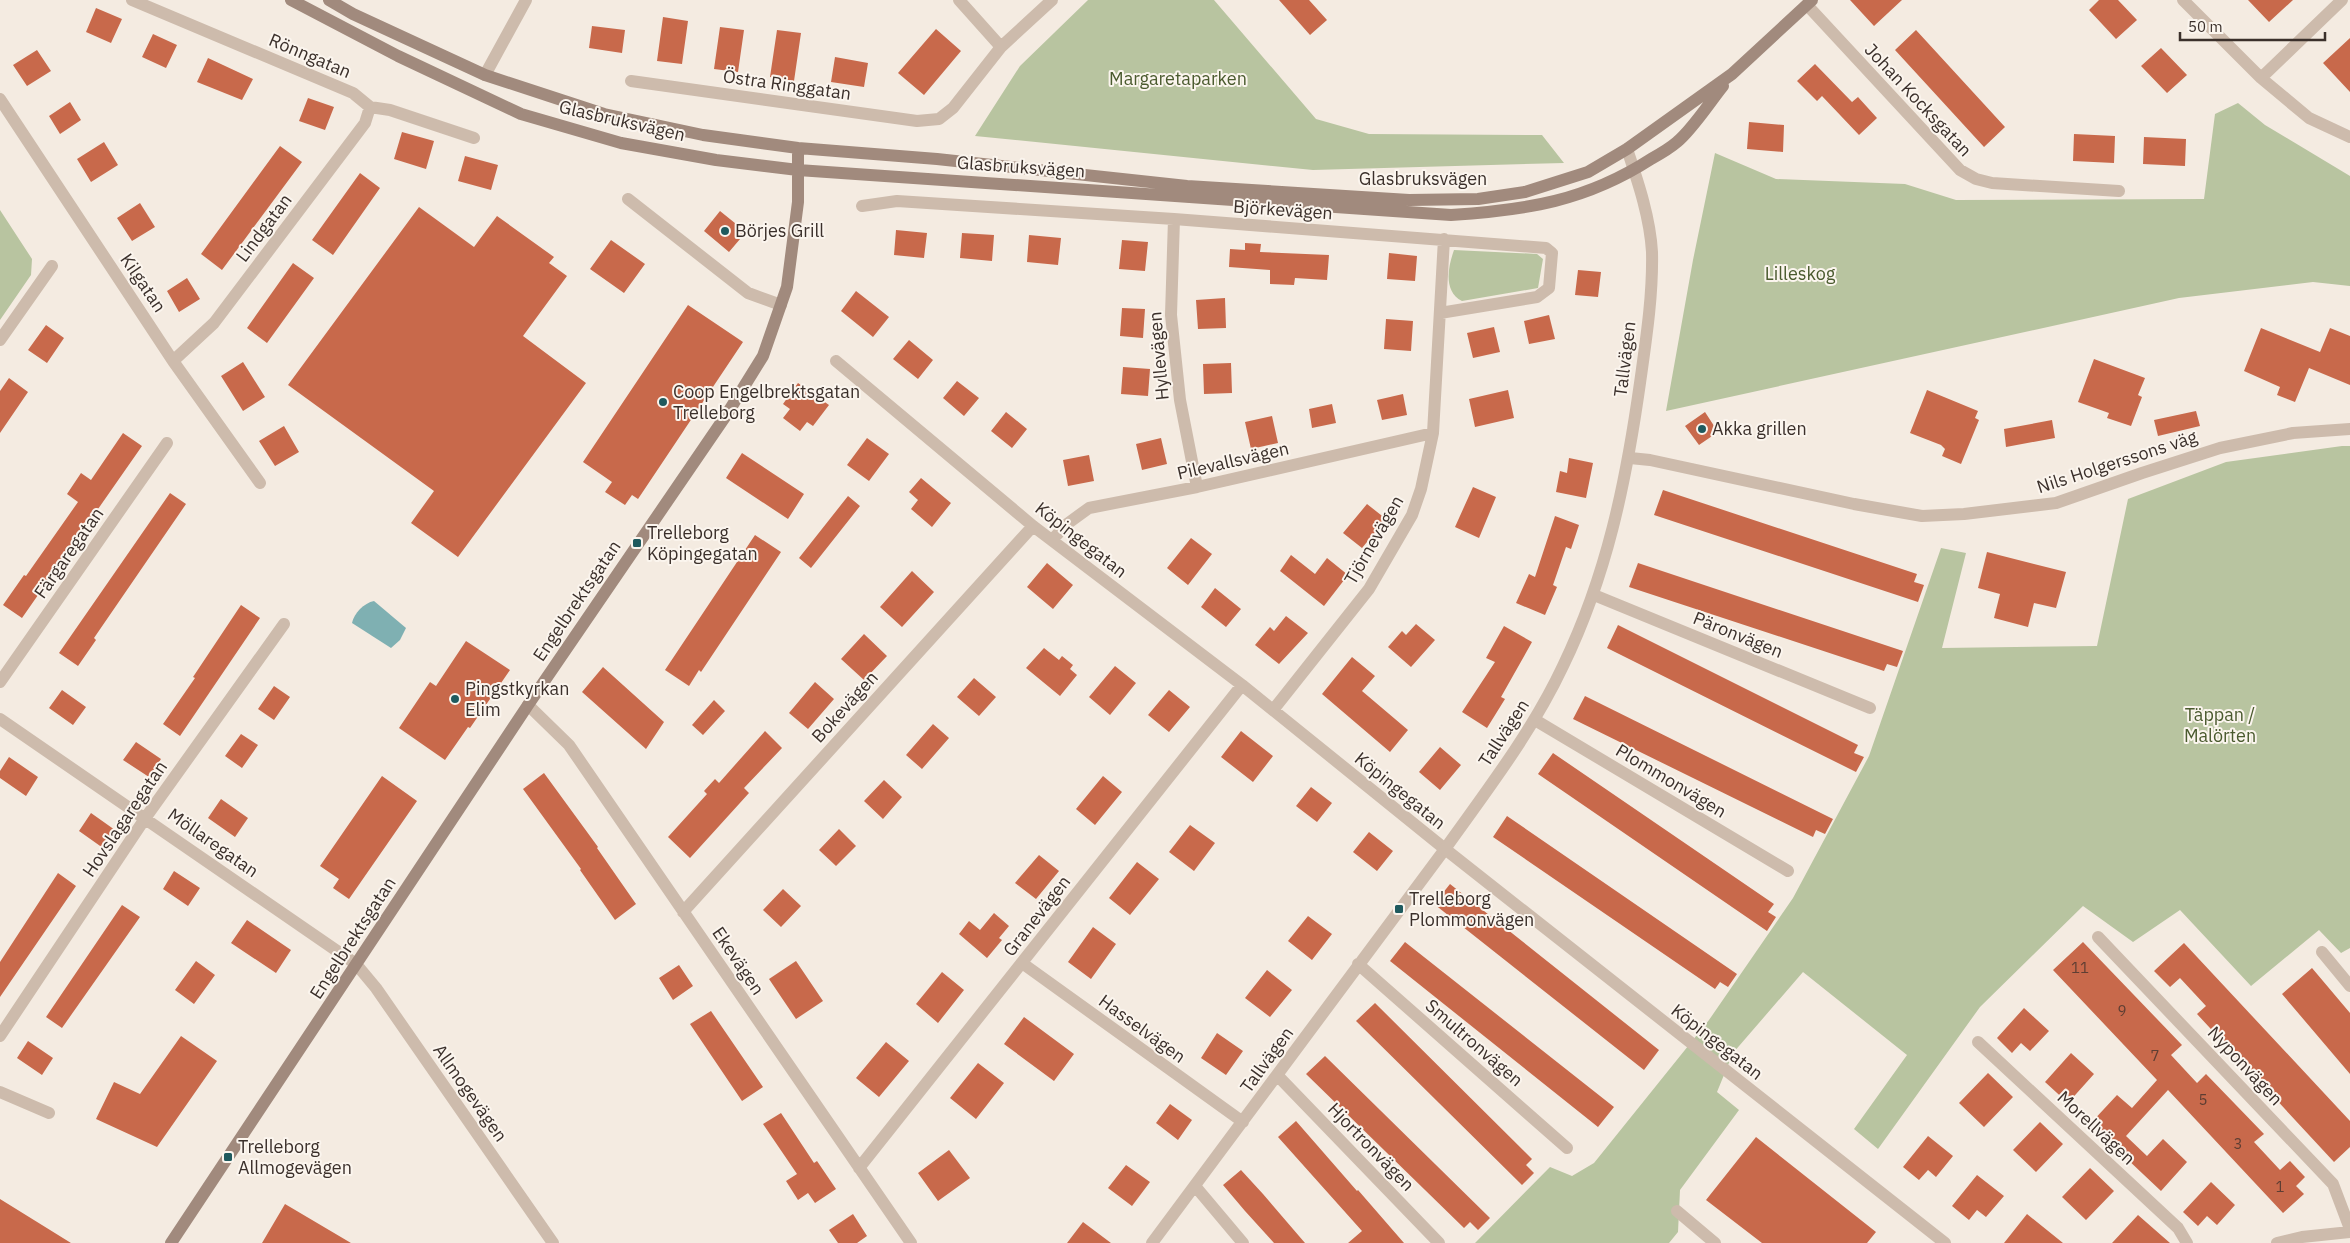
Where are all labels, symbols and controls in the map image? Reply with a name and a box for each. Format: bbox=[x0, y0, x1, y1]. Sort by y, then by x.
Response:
scale bar bbox=[2180, 10, 2325, 42]
text: 50 m bbox=[2188, 17, 2223, 36]
street label: Rönngatan bbox=[266, 28, 355, 83]
street label: Johan Kocksgatan bbox=[1860, 38, 1977, 161]
street label: Östra Ringgatan bbox=[722, 64, 853, 105]
park label: Margaretaparken bbox=[1109, 67, 1247, 90]
street label: Glasbruksvägen bbox=[557, 95, 687, 146]
street label: Glasbruksvägen bbox=[956, 151, 1086, 182]
street label: Glasbruksvägen bbox=[1359, 167, 1487, 190]
street label: Lindgatan bbox=[231, 189, 297, 266]
street label: Björkevägen bbox=[1233, 195, 1334, 224]
place label: Börjes Grill bbox=[735, 219, 824, 242]
marker: Börjes Grill bbox=[719, 225, 731, 237]
street label: Kilgatan bbox=[115, 249, 171, 317]
park label: Lilleskog bbox=[1765, 262, 1836, 285]
street label: Hyllevägen bbox=[1143, 311, 1174, 401]
street label: Tallvägen bbox=[1608, 320, 1641, 398]
place label: Coop Engelbrektsgatan Trelleborg bbox=[673, 380, 860, 424]
marker: Coop Engelbrektsgatan Trelleborg bbox=[657, 396, 669, 408]
place label: Akka grillen bbox=[1712, 417, 1807, 440]
marker: Akka grillen bbox=[1696, 423, 1708, 435]
street label: Nils Holgerssons väg bbox=[2034, 425, 2200, 498]
street label: Pilevallsvägen bbox=[1175, 436, 1291, 485]
street label: Tjörnevägen bbox=[1339, 491, 1408, 588]
street label: Köpingegatan bbox=[1031, 496, 1132, 583]
street label: Färgaregatan bbox=[29, 503, 108, 603]
place label: Trelleborg Köpingegatan bbox=[647, 521, 758, 565]
street label: Engelbrektsgatan bbox=[528, 536, 626, 666]
marker: Trelleborg Köpingegatan bbox=[631, 537, 643, 549]
street label: Päronvägen bbox=[1690, 606, 1786, 663]
street label: Bokevägen bbox=[806, 666, 883, 747]
place label: Pingstkyrkan Elim bbox=[465, 677, 569, 721]
marker: Pingstkyrkan Elim bbox=[449, 693, 461, 705]
street label: Tallvägen bbox=[1473, 695, 1534, 771]
park label: Täppan / Malörten bbox=[2184, 703, 2256, 747]
street label: Plommonvägen bbox=[1612, 738, 1731, 823]
street label: Köpingegatan bbox=[1350, 747, 1451, 834]
street label: Hovslagaregatan bbox=[77, 756, 172, 881]
street label: Möllaregatan bbox=[163, 803, 263, 882]
street label: Granevägen bbox=[998, 871, 1075, 961]
street label: Engelbrektsgatan bbox=[304, 872, 401, 1003]
place label: Trelleborg Plommonvägen bbox=[1409, 887, 1534, 931]
marker: Trelleborg Plommonvägen bbox=[1393, 903, 1405, 915]
street label: Ekevägen bbox=[707, 922, 770, 999]
house number: 11 bbox=[2071, 958, 2089, 977]
street label: Hasselvägen bbox=[1094, 989, 1190, 1068]
street label: Smultronvägen bbox=[1421, 994, 1528, 1091]
street label: Köpingegatan bbox=[1667, 998, 1768, 1085]
house number: 9 bbox=[2117, 1001, 2127, 1020]
street label: Nyponvägen bbox=[2203, 1021, 2288, 1110]
street label: Tallvägen bbox=[1235, 1022, 1298, 1097]
street label: Allmogevägen bbox=[428, 1039, 513, 1146]
house number: 7 bbox=[2150, 1046, 2160, 1065]
street label: Morellvägen bbox=[2053, 1086, 2140, 1170]
house number: 5 bbox=[2198, 1090, 2208, 1109]
street label: Hjortronvägen bbox=[1323, 1097, 1420, 1196]
house number: 3 bbox=[2233, 1134, 2243, 1153]
place label: Trelleborg Allmogevägen bbox=[238, 1135, 352, 1179]
marker: Trelleborg Allmogevägen bbox=[222, 1151, 234, 1163]
house number: 1 bbox=[2275, 1177, 2285, 1196]

